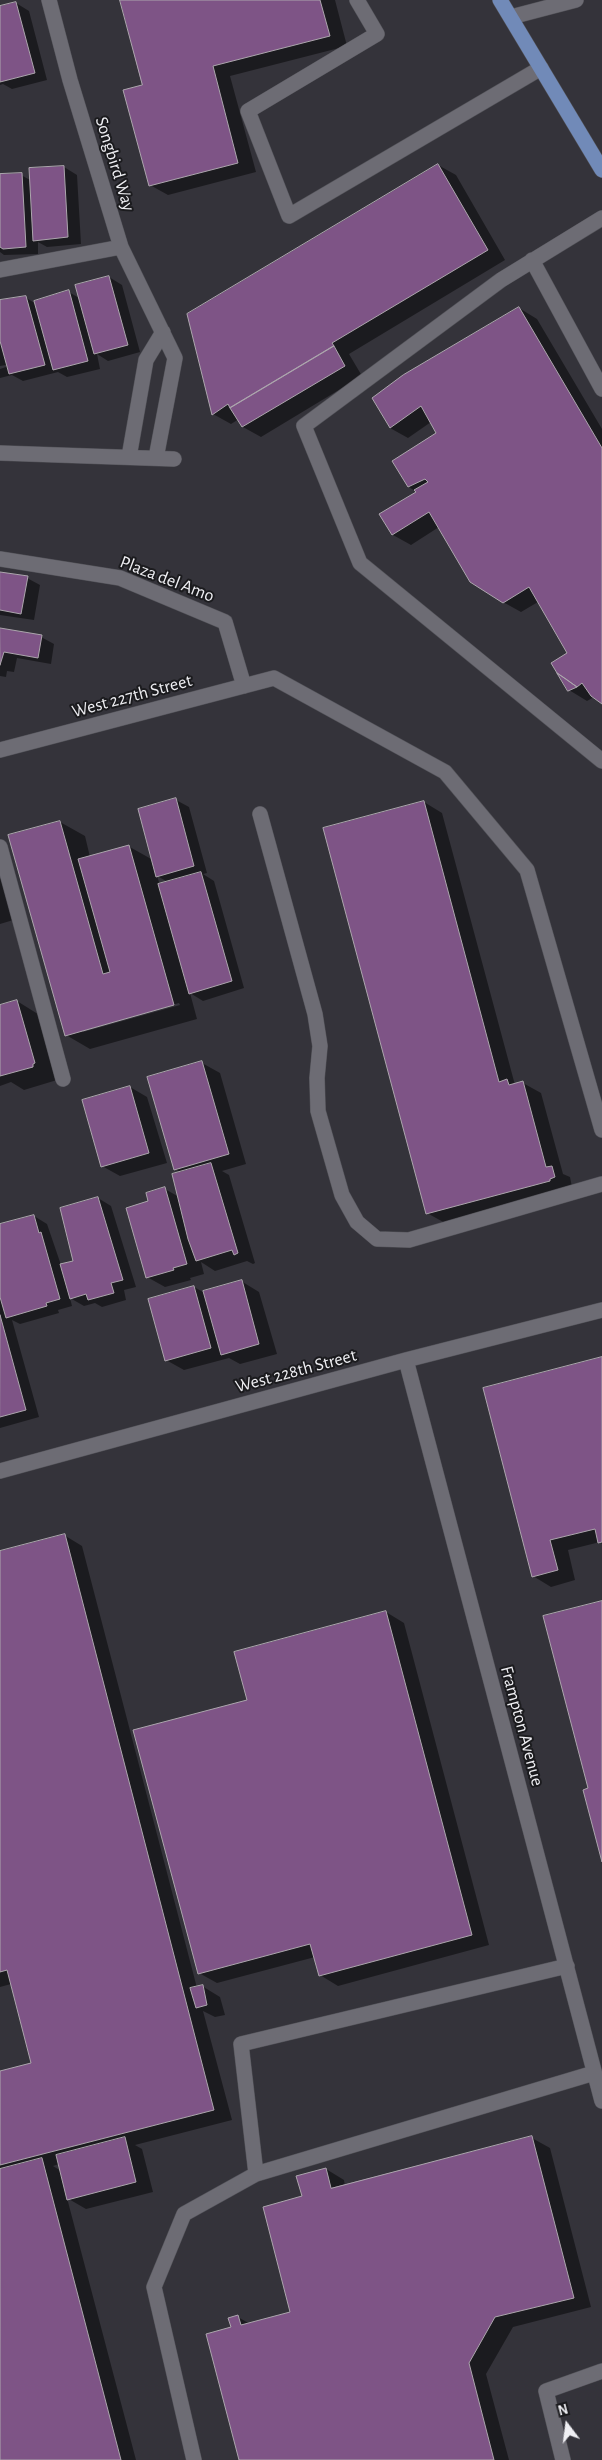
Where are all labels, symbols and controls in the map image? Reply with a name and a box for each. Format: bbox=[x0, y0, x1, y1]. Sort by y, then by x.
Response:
street label: Songbird Way bbox=[90, 114, 140, 214]
street label: Plaza del Amo bbox=[117, 551, 217, 607]
street label: West 227th Street bbox=[70, 670, 194, 722]
street label: West 228th Street bbox=[233, 1344, 359, 1398]
street label: Frampton Avenue bbox=[496, 1664, 548, 1788]
north arrow bbox=[542, 2400, 592, 2450]
text: N bbox=[557, 2402, 570, 2419]

